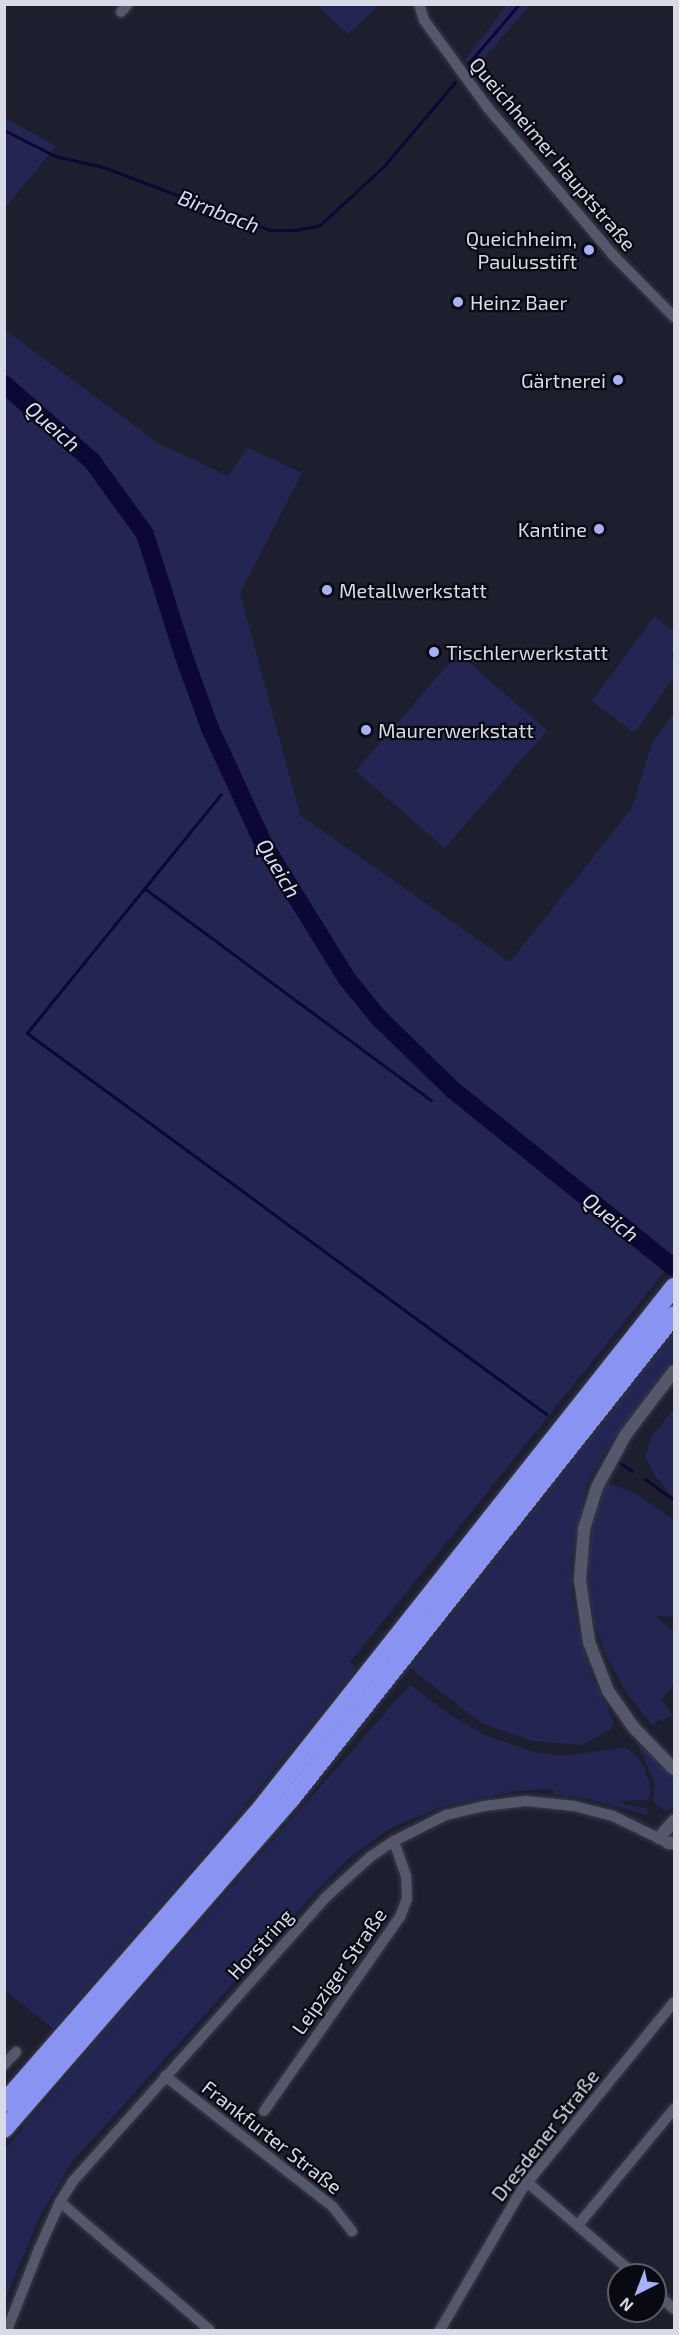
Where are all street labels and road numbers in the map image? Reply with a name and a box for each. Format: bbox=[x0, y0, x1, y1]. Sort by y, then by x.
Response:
street label: Queichheimer Hauptstraße bbox=[465, 52, 641, 256]
street label: Leipziger Straße bbox=[286, 1903, 392, 2039]
street label: Horstring bbox=[222, 1904, 298, 1984]
street label: Dresdener Straße bbox=[486, 2064, 604, 2206]
street label: Frankfurter Straße bbox=[197, 2075, 347, 2199]

